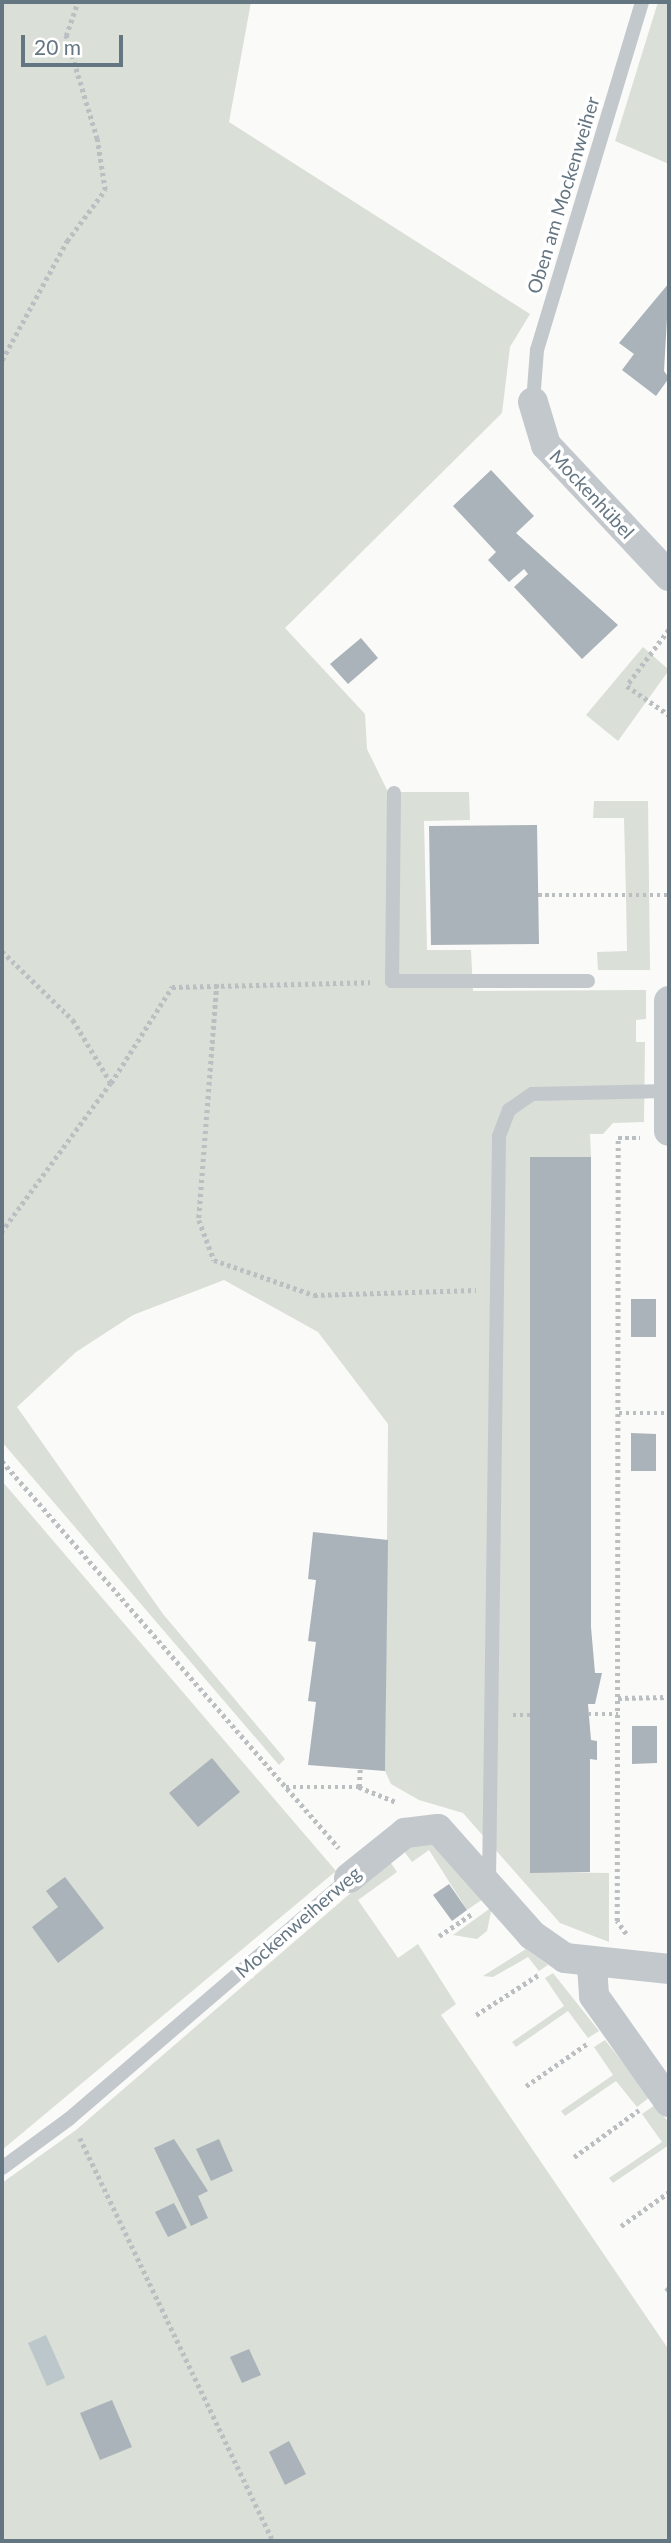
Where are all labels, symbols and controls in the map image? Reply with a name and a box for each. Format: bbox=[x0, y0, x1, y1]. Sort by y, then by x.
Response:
scale bar bbox=[24, 21, 126, 65]
text: 20 m bbox=[34, 34, 81, 59]
street label: Oben am Mockenweiher bbox=[522, 94, 604, 296]
street label: Mockenhübel bbox=[545, 445, 639, 543]
street label: Mockenweiherweg bbox=[231, 1861, 365, 1983]

